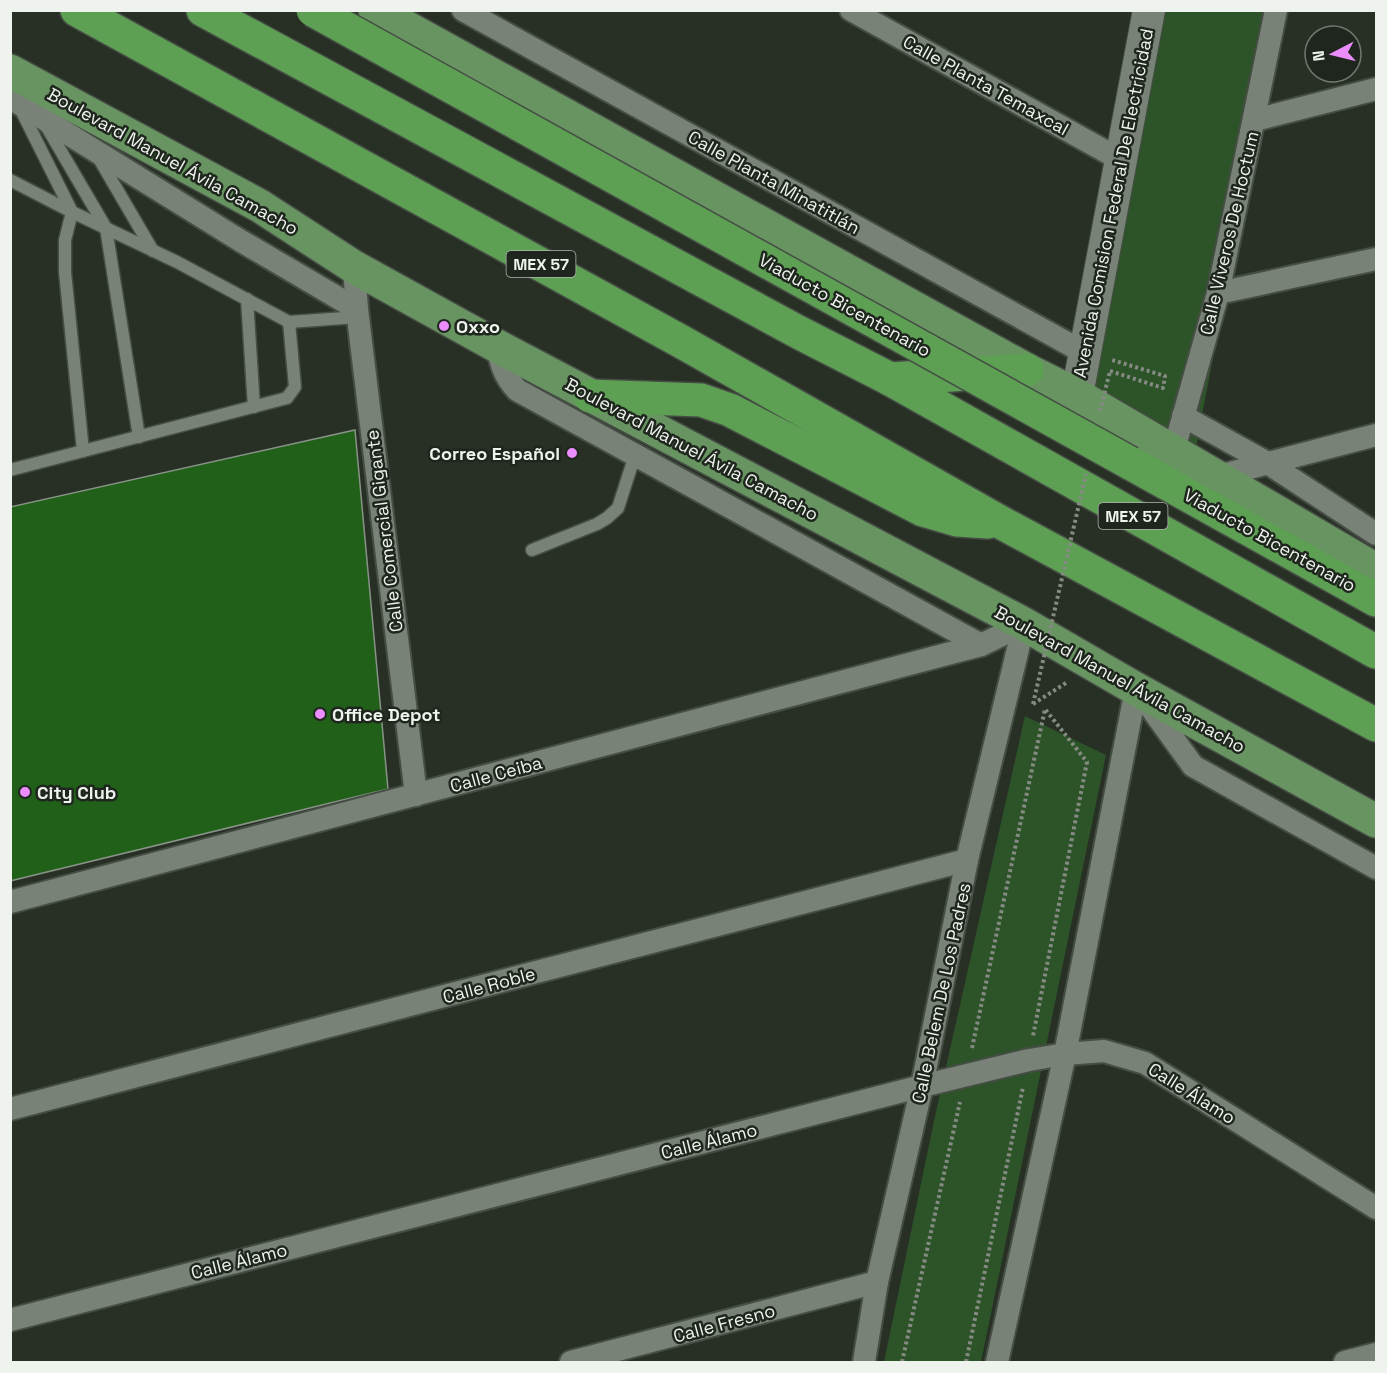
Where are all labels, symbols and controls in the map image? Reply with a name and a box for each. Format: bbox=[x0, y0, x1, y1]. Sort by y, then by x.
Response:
north arrow bbox=[1303, 24, 1363, 84]
street label: Avenida Comision Federal De Electricidad bbox=[1068, 26, 1158, 380]
street label: Calle Planta Temaxcal bbox=[899, 30, 1073, 140]
text: N bbox=[1308, 49, 1330, 62]
street label: Boulevard Manuel Ávila Camacho bbox=[43, 82, 303, 240]
street label: Calle Planta Minatitlán bbox=[684, 125, 864, 239]
street label: Calle Viveros De Hoctum bbox=[1194, 129, 1264, 337]
street label: Viaducto Bicentenario bbox=[755, 248, 935, 362]
road number: MEX 57 bbox=[506, 251, 576, 277]
place label: Oxxo bbox=[456, 315, 500, 338]
marker: Oxxo bbox=[437, 319, 451, 333]
street label: Boulevard Manuel Ávila Camacho bbox=[561, 372, 823, 526]
street label: Calle Comercial Gigante bbox=[360, 429, 408, 633]
place label: Correo Español bbox=[429, 442, 560, 465]
marker: Correo Español bbox=[565, 446, 579, 460]
street label: Viaducto Bicentenario bbox=[1180, 483, 1360, 597]
road number: MEX 57 bbox=[1098, 503, 1168, 529]
street label: Boulevard Manuel Ávila Camacho bbox=[990, 600, 1250, 758]
place label: Office Depot bbox=[332, 703, 440, 726]
marker: Office Depot bbox=[313, 707, 327, 721]
street label: Calle Ceiba bbox=[447, 751, 545, 797]
place label: City Club bbox=[37, 781, 116, 804]
marker: City Club bbox=[18, 785, 32, 799]
street label: Calle Belem De Los Padres bbox=[906, 881, 976, 1105]
street label: Calle Roble bbox=[440, 962, 538, 1008]
street label: Calle Álamo bbox=[1144, 1057, 1240, 1129]
street label: Calle Álamo bbox=[658, 1118, 760, 1164]
street label: Calle Álamo bbox=[188, 1238, 290, 1284]
street label: Calle Fresno bbox=[671, 1298, 777, 1348]

